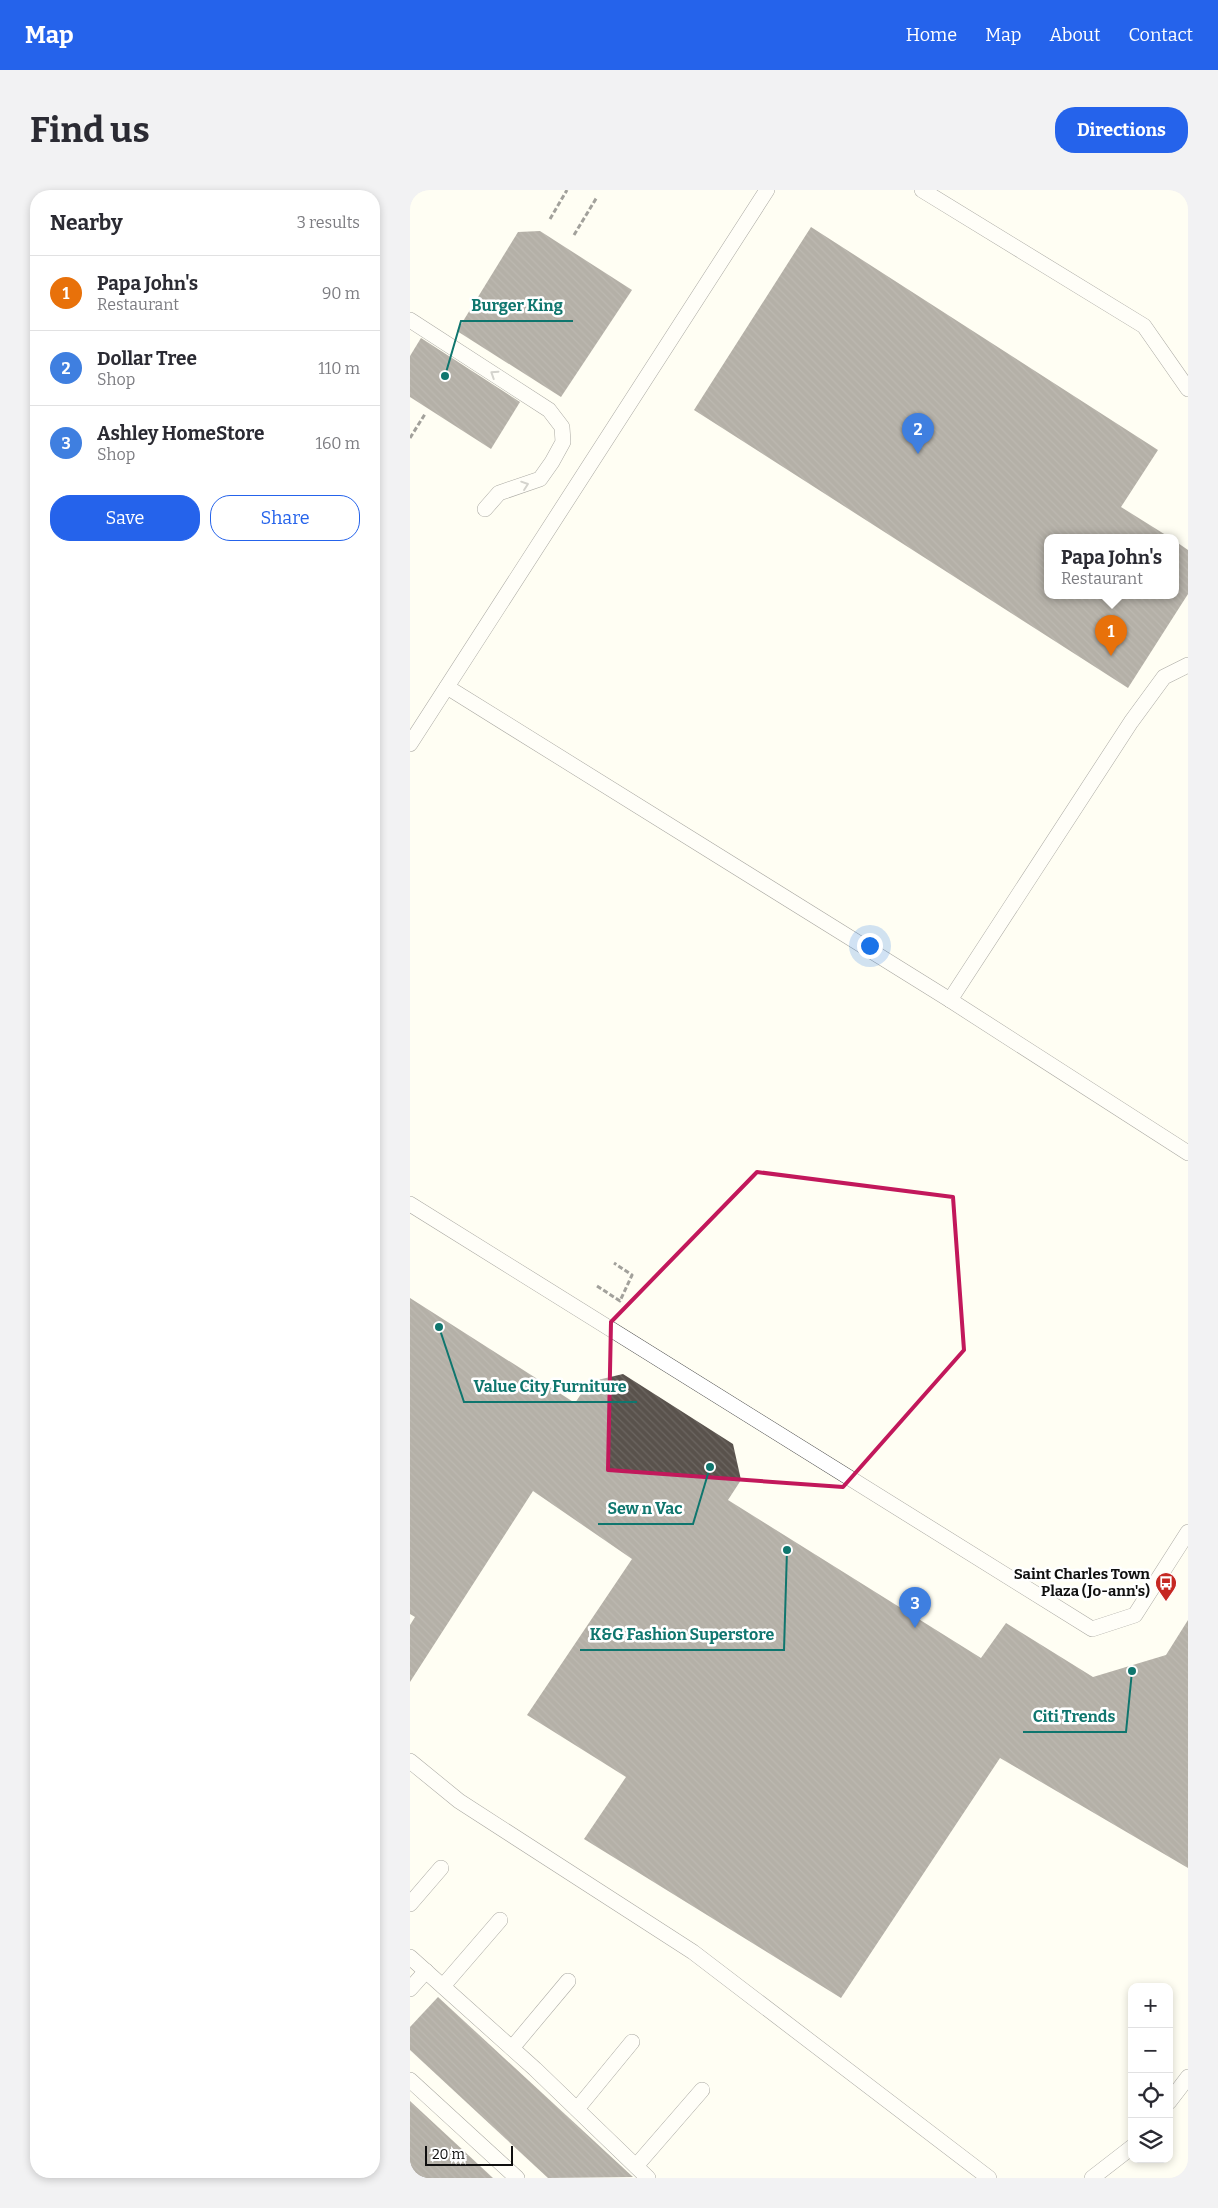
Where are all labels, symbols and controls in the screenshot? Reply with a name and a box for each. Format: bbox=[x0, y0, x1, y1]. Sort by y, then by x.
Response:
text: Map bbox=[25, 21, 74, 49]
text: Home bbox=[906, 24, 957, 46]
text: Map bbox=[985, 24, 1021, 46]
text: About bbox=[1049, 24, 1100, 46]
text: Contact bbox=[1128, 24, 1193, 46]
button: Directions bbox=[1055, 107, 1188, 153]
text: Find us bbox=[30, 109, 150, 151]
text: Nearby bbox=[50, 210, 123, 236]
text: 3 results bbox=[297, 213, 360, 232]
text: Papa John's bbox=[97, 272, 198, 295]
text: 1 bbox=[63, 284, 69, 303]
text: 90 m bbox=[322, 284, 360, 303]
callout: Burger King bbox=[461, 290, 573, 321]
text: Restaurant bbox=[97, 295, 179, 314]
text: Burger King bbox=[471, 296, 563, 315]
text: Dollar Tree bbox=[97, 347, 197, 370]
text: 2 bbox=[61, 359, 71, 378]
text: 110 m bbox=[318, 359, 360, 378]
text: Shop bbox=[97, 370, 135, 389]
one-way arrow bbox=[490, 371, 500, 380]
pin: 2 bbox=[902, 413, 934, 454]
text: Ashley HomeStore bbox=[97, 422, 265, 445]
text: 3 bbox=[61, 434, 71, 453]
text: 160 m bbox=[315, 434, 360, 453]
text: Shop bbox=[97, 445, 135, 464]
one-way arrow bbox=[520, 481, 529, 491]
button: Save bbox=[50, 495, 200, 541]
button: Share bbox=[210, 495, 360, 541]
popup bbox=[1044, 534, 1179, 599]
text: Papa John's bbox=[1061, 546, 1162, 569]
text: Restaurant bbox=[1061, 569, 1143, 588]
pin: 1 bbox=[1095, 615, 1127, 656]
your location bbox=[857, 933, 883, 959]
callout: Value City Furniture bbox=[464, 1371, 637, 1402]
text: Value City Furniture bbox=[473, 1377, 627, 1396]
callout: Sew n Vac bbox=[598, 1493, 693, 1524]
text: Sew n Vac bbox=[608, 1499, 682, 1518]
place label: Saint Charles Town Plaza (Jo-ann's) bbox=[1014, 1565, 1150, 1600]
bus stop icon: Saint Charles Town Plaza (Jo-ann's) bbox=[1154, 1571, 1178, 1602]
pin: 3 bbox=[899, 1587, 931, 1628]
callout: K&G Fashion Superstore bbox=[580, 1619, 784, 1650]
text: K&G Fashion Superstore bbox=[590, 1625, 774, 1644]
callout: Citi Trends bbox=[1023, 1701, 1126, 1732]
text: Citi Trends bbox=[1033, 1707, 1115, 1726]
map controls bbox=[1128, 1983, 1173, 2163]
button: + bbox=[1128, 1983, 1173, 2028]
button: − bbox=[1128, 2028, 1173, 2073]
button: locate bbox=[1128, 2073, 1173, 2118]
button: layers bbox=[1128, 2118, 1173, 2163]
scale bar bbox=[425, 2143, 512, 2166]
text: 20 m bbox=[432, 2146, 465, 2163]

